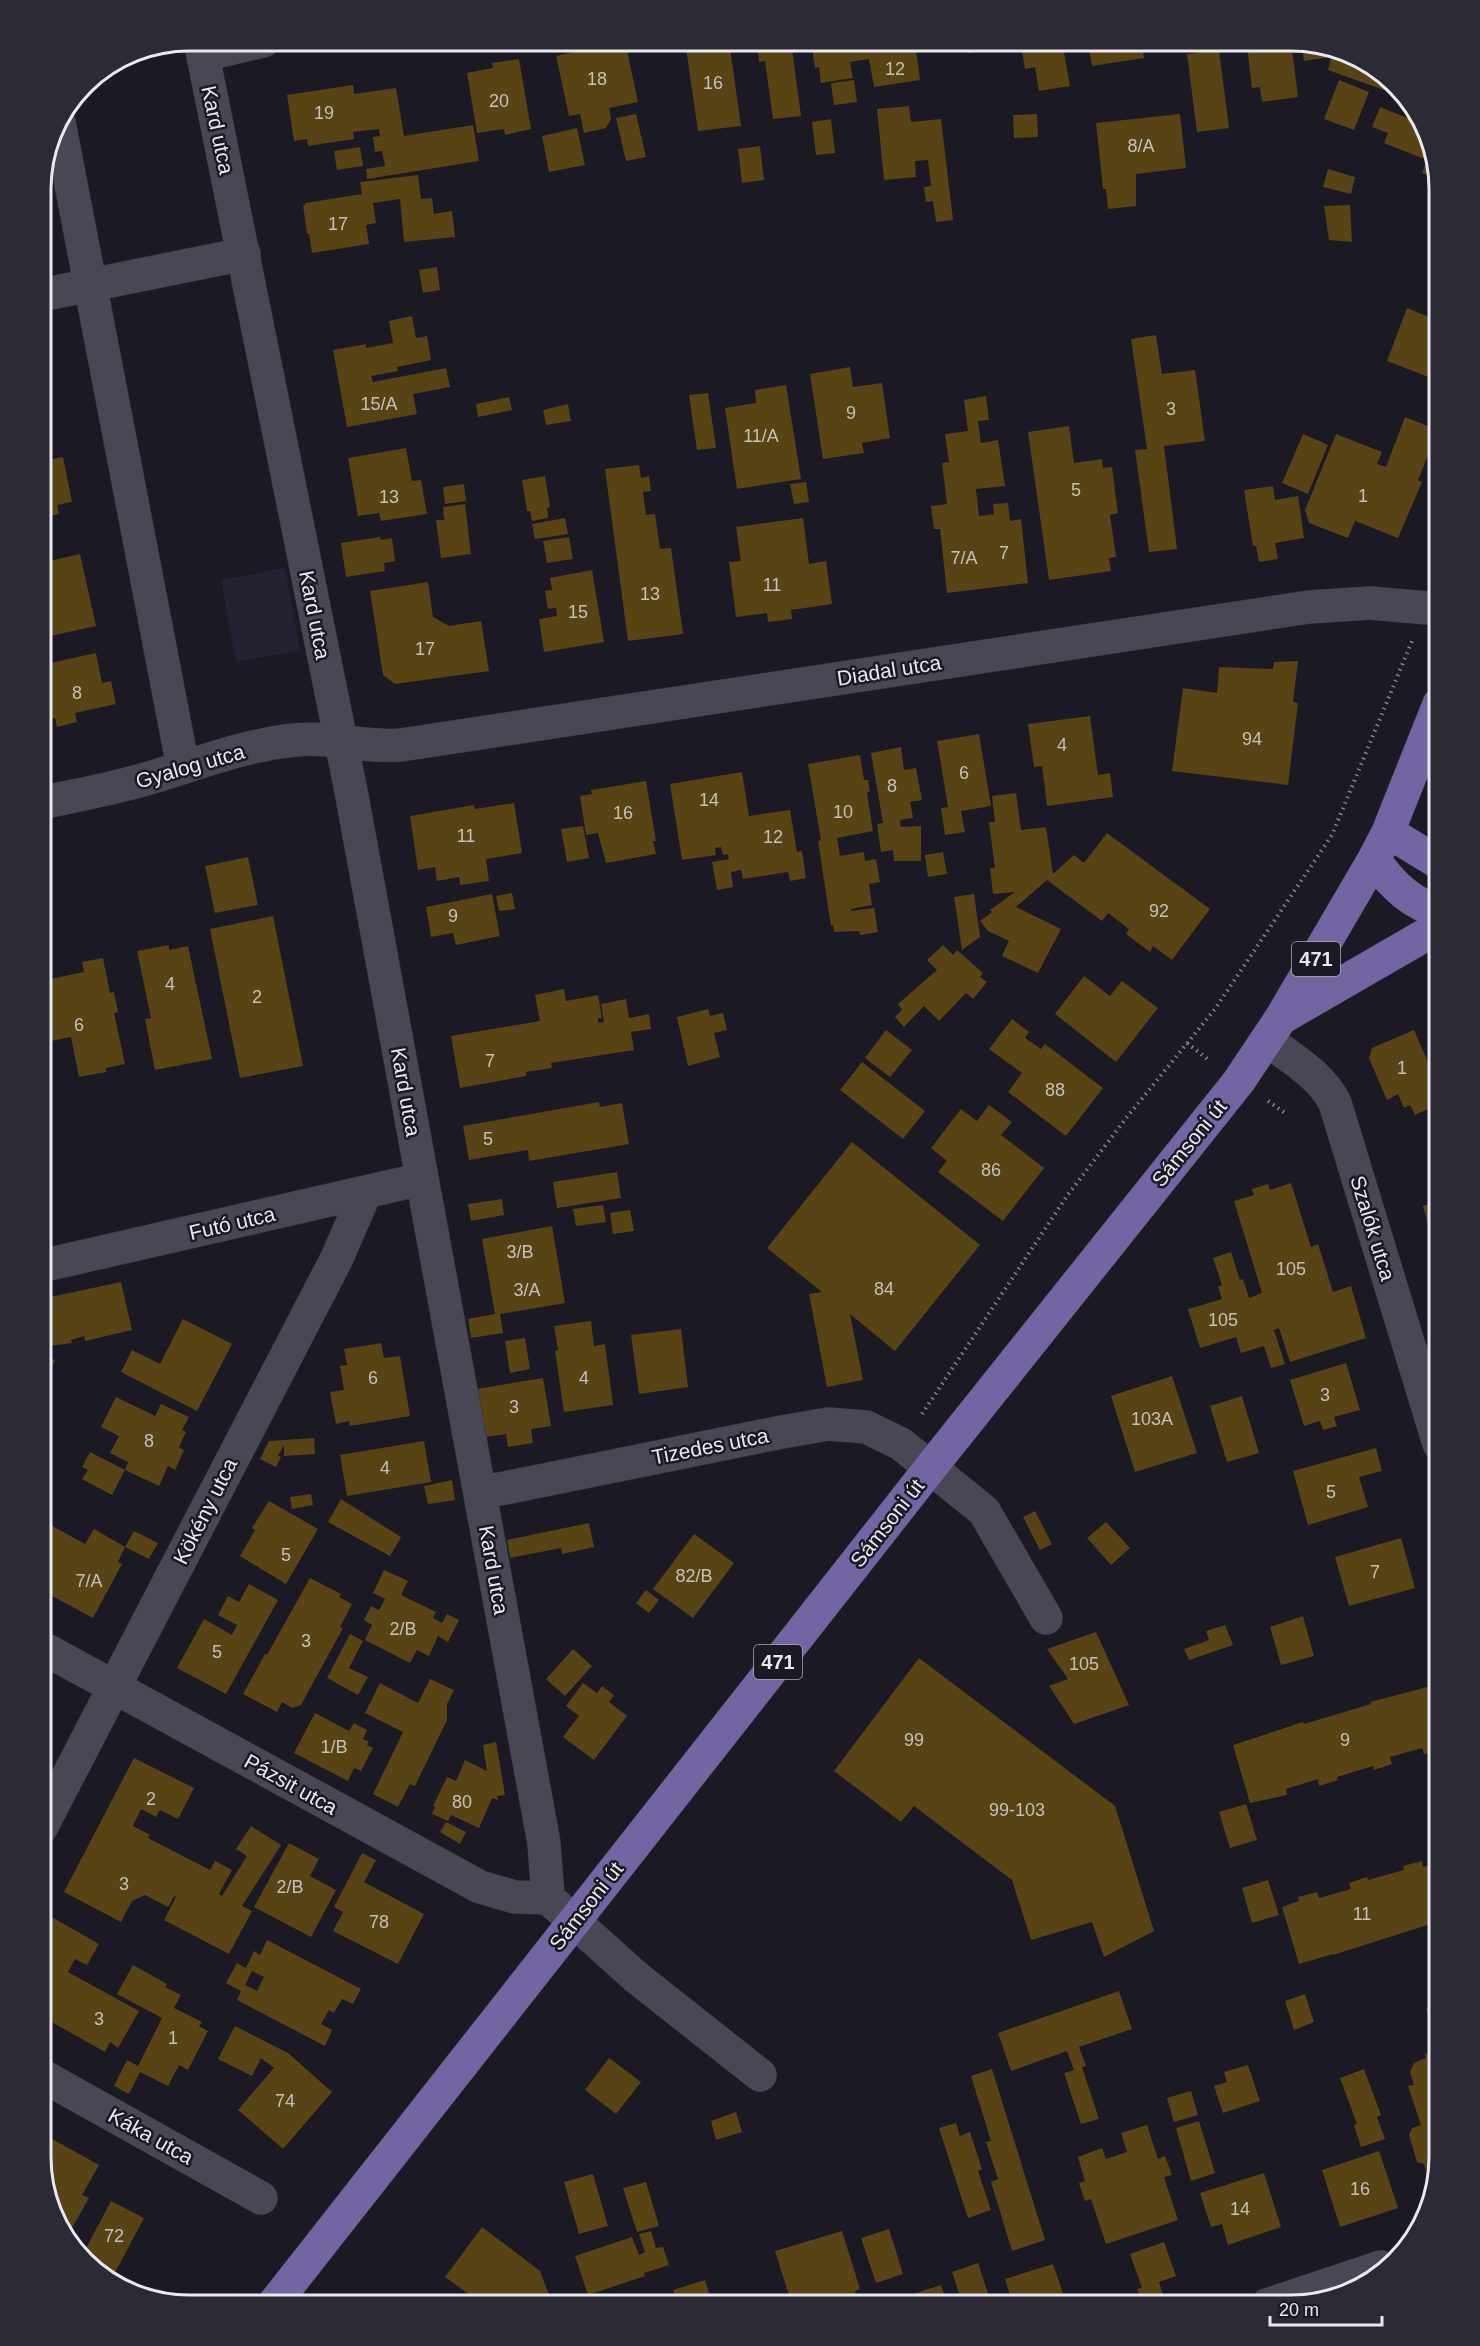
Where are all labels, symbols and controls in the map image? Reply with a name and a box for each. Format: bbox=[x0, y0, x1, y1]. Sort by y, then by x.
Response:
house number: 12 bbox=[885, 59, 905, 79]
house number: 18 bbox=[587, 69, 607, 89]
house number: 16 bbox=[703, 73, 723, 93]
street label: Kard utca bbox=[197, 84, 239, 177]
house number: 20 bbox=[489, 91, 509, 111]
house number: 19 bbox=[314, 103, 334, 123]
house number: 8/A bbox=[1127, 136, 1155, 156]
house number: 17 bbox=[328, 214, 348, 234]
house number: 15/A bbox=[360, 394, 398, 414]
house number: 3 bbox=[1166, 399, 1176, 419]
house number: 9 bbox=[846, 403, 856, 423]
house number: 11/A bbox=[743, 426, 779, 446]
house number: 5 bbox=[1071, 480, 1081, 500]
house number: 1 bbox=[1358, 486, 1368, 506]
house number: 13 bbox=[379, 487, 399, 507]
house number: 7 bbox=[999, 543, 1009, 563]
house number: 7/A bbox=[950, 548, 978, 568]
street label: Kard utca bbox=[295, 569, 335, 662]
house number: 11 bbox=[763, 575, 781, 595]
house number: 13 bbox=[640, 584, 660, 604]
house number: 15 bbox=[568, 602, 588, 622]
house number: 17 bbox=[415, 639, 435, 659]
street label: Diadal utca bbox=[835, 650, 943, 690]
house number: 8 bbox=[72, 683, 82, 703]
house number: 94 bbox=[1242, 729, 1262, 749]
house number: 4 bbox=[1057, 735, 1067, 755]
street label: Gyalog utca bbox=[133, 739, 247, 793]
house number: 6 bbox=[959, 763, 969, 783]
house number: 8 bbox=[887, 776, 897, 796]
house number: 14 bbox=[699, 790, 719, 810]
house number: 10 bbox=[833, 802, 853, 822]
house number: 16 bbox=[613, 803, 633, 823]
house number: 11 bbox=[457, 826, 475, 846]
house number: 12 bbox=[763, 827, 783, 847]
house number: 92 bbox=[1149, 901, 1169, 921]
house number: 9 bbox=[448, 906, 458, 926]
road number: 471 bbox=[1292, 942, 1340, 976]
house number: 4 bbox=[165, 974, 175, 994]
house number: 2 bbox=[252, 987, 262, 1007]
house number: 6 bbox=[74, 1015, 84, 1035]
street label: Kard utca bbox=[387, 1046, 425, 1139]
house number: 7 bbox=[485, 1051, 495, 1071]
house number: 1 bbox=[1397, 1058, 1407, 1078]
house number: 88 bbox=[1045, 1080, 1065, 1100]
street label: Sámsoni út bbox=[1147, 1095, 1231, 1191]
house number: 5 bbox=[483, 1129, 493, 1149]
house number: 86 bbox=[981, 1160, 1001, 1180]
street label: Szalók utca bbox=[1346, 1173, 1400, 1284]
street label: Futó utca bbox=[187, 1202, 278, 1244]
house number: 3/B bbox=[506, 1242, 534, 1262]
house number: 105 bbox=[1276, 1259, 1306, 1279]
house number: 84 bbox=[874, 1279, 894, 1299]
house number: 3/A bbox=[513, 1280, 541, 1300]
house number: 105 bbox=[1208, 1310, 1238, 1330]
house number: 6 bbox=[368, 1368, 378, 1388]
house number: 4 bbox=[579, 1368, 589, 1388]
house number: 3 bbox=[1320, 1385, 1330, 1405]
house number: 3 bbox=[509, 1397, 519, 1417]
house number: 103A bbox=[1131, 1409, 1173, 1429]
street label: Tizedes utca bbox=[650, 1423, 771, 1469]
house number: 8 bbox=[144, 1431, 154, 1451]
street label: Kökény utca bbox=[169, 1454, 242, 1568]
house number: 4 bbox=[380, 1458, 390, 1478]
street label: Sámsoni út bbox=[846, 1474, 928, 1571]
house number: 5 bbox=[1326, 1482, 1336, 1502]
street label: Kard utca bbox=[475, 1524, 513, 1617]
house number: 5 bbox=[281, 1545, 291, 1565]
house number: 7 bbox=[1370, 1562, 1380, 1582]
house number: 82/B bbox=[675, 1566, 713, 1586]
house number: 7/A bbox=[75, 1571, 103, 1591]
house number: 2/B bbox=[389, 1619, 417, 1639]
house number: 3 bbox=[301, 1631, 311, 1651]
house number: 5 bbox=[212, 1642, 222, 1662]
road number: 471 bbox=[754, 1645, 802, 1679]
house number: 105 bbox=[1069, 1654, 1099, 1674]
house number: 99 bbox=[904, 1730, 924, 1750]
house number: 9 bbox=[1340, 1730, 1350, 1750]
house number: 1/B bbox=[320, 1737, 348, 1757]
street label: Pázsit utca bbox=[241, 1749, 342, 1819]
house number: 2 bbox=[146, 1789, 156, 1809]
house number: 80 bbox=[452, 1792, 472, 1812]
house number: 99-103 bbox=[989, 1800, 1045, 1820]
street label: Sámsoni út bbox=[545, 1857, 627, 1954]
house number: 3 bbox=[119, 1874, 129, 1894]
house number: 2/B bbox=[276, 1877, 304, 1897]
house number: 11 bbox=[1353, 1904, 1371, 1924]
house number: 78 bbox=[369, 1912, 389, 1932]
house number: 3 bbox=[94, 2009, 104, 2029]
house number: 1 bbox=[168, 2028, 178, 2048]
house number: 74 bbox=[275, 2091, 295, 2111]
street label: Káka utca bbox=[105, 2103, 198, 2169]
house number: 16 bbox=[1350, 2179, 1370, 2199]
house number: 14 bbox=[1230, 2199, 1250, 2219]
house number: 72 bbox=[104, 2226, 124, 2246]
scale bar bbox=[1270, 2289, 1382, 2327]
text: 20 m bbox=[1279, 2300, 1319, 2320]

